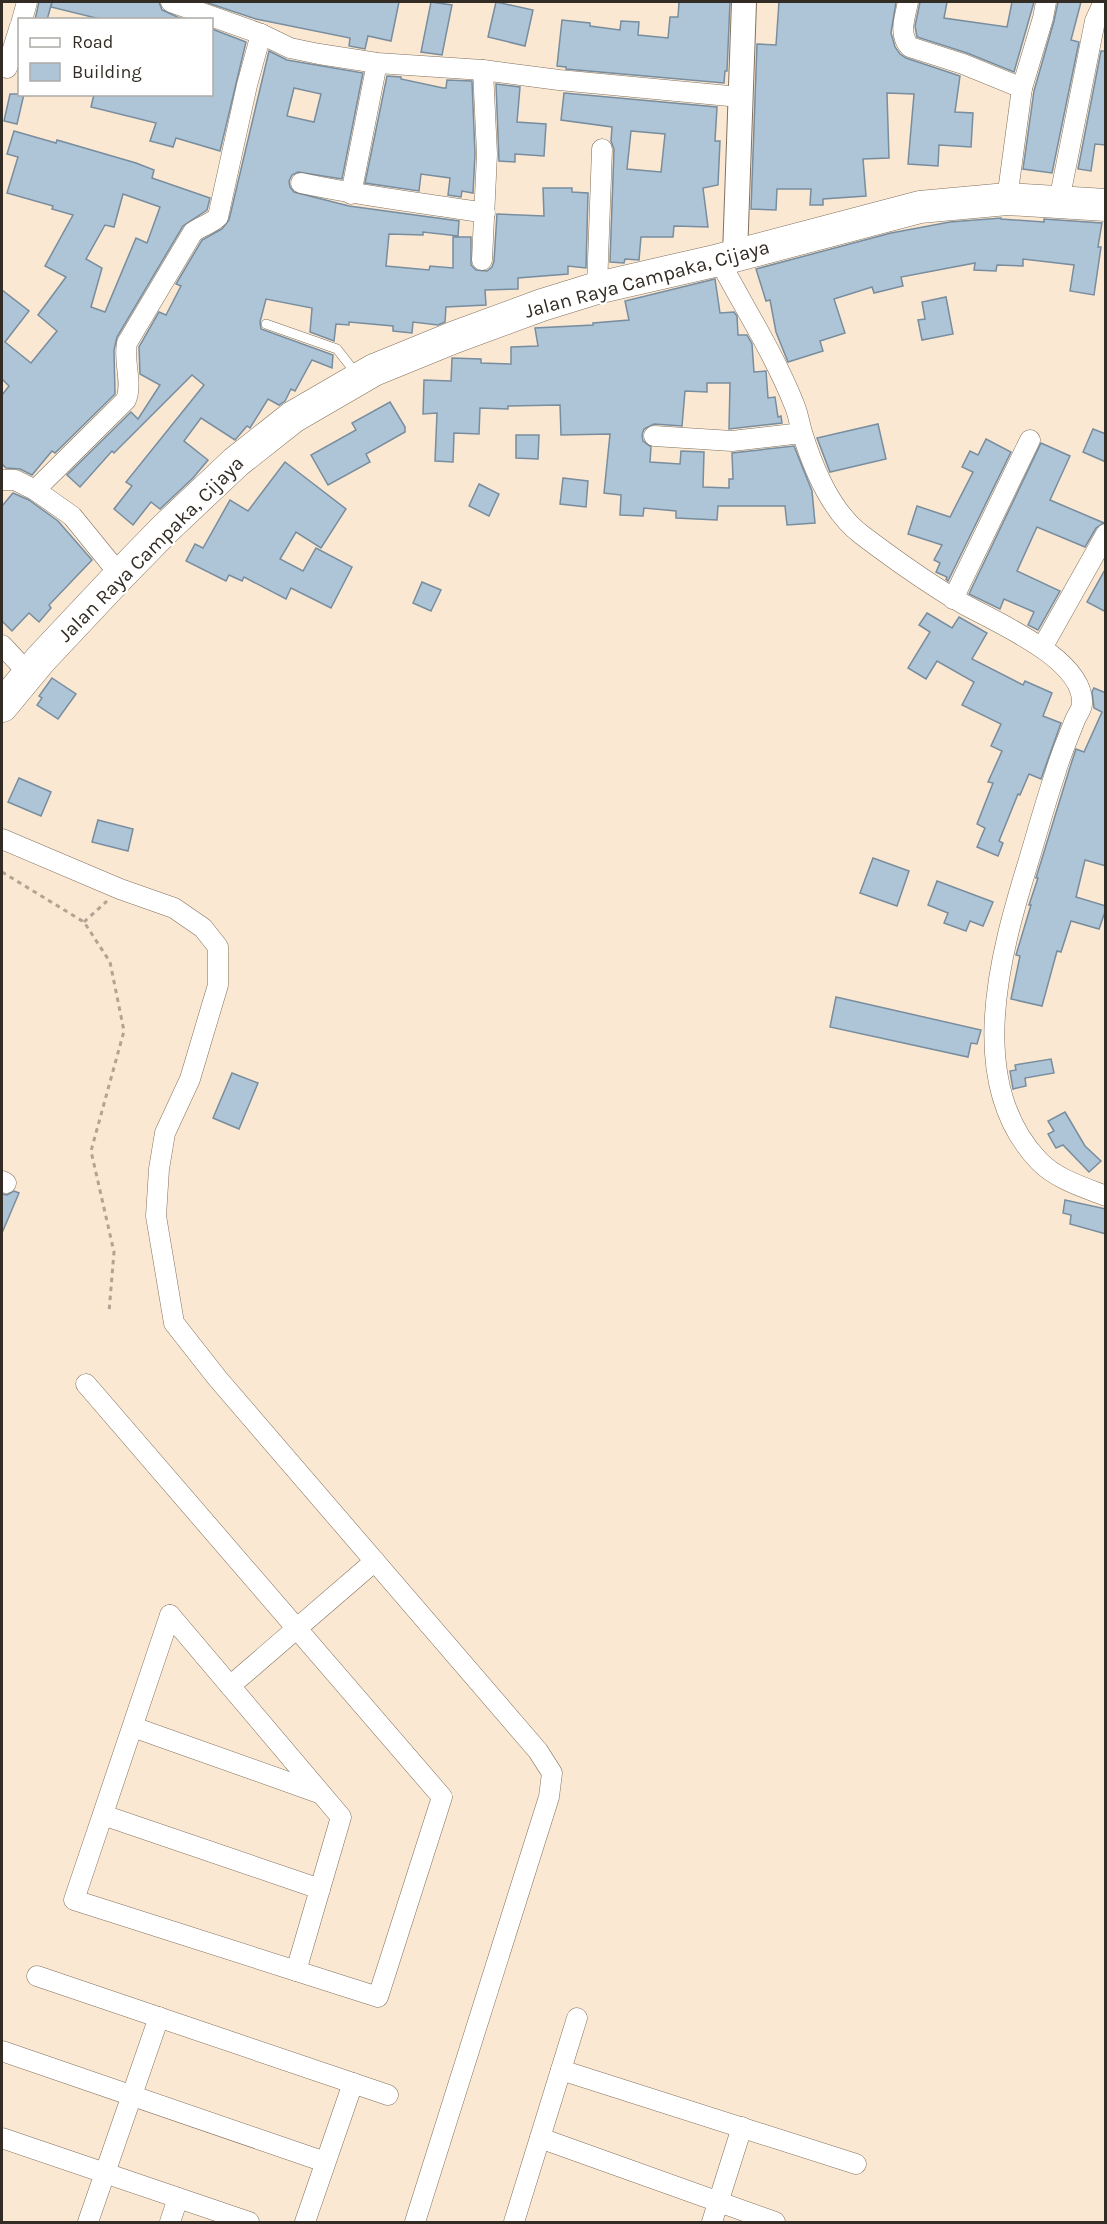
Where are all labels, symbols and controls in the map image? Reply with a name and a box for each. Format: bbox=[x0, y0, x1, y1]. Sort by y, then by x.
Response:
legend bbox=[18, 18, 213, 96]
text: Road bbox=[72, 31, 113, 53]
text: Building bbox=[72, 61, 142, 83]
street label: Jalan Raya Campaka, Cijaya bbox=[522, 235, 772, 323]
street label: Jalan Raya Campaka, Cijaya bbox=[54, 452, 248, 646]

